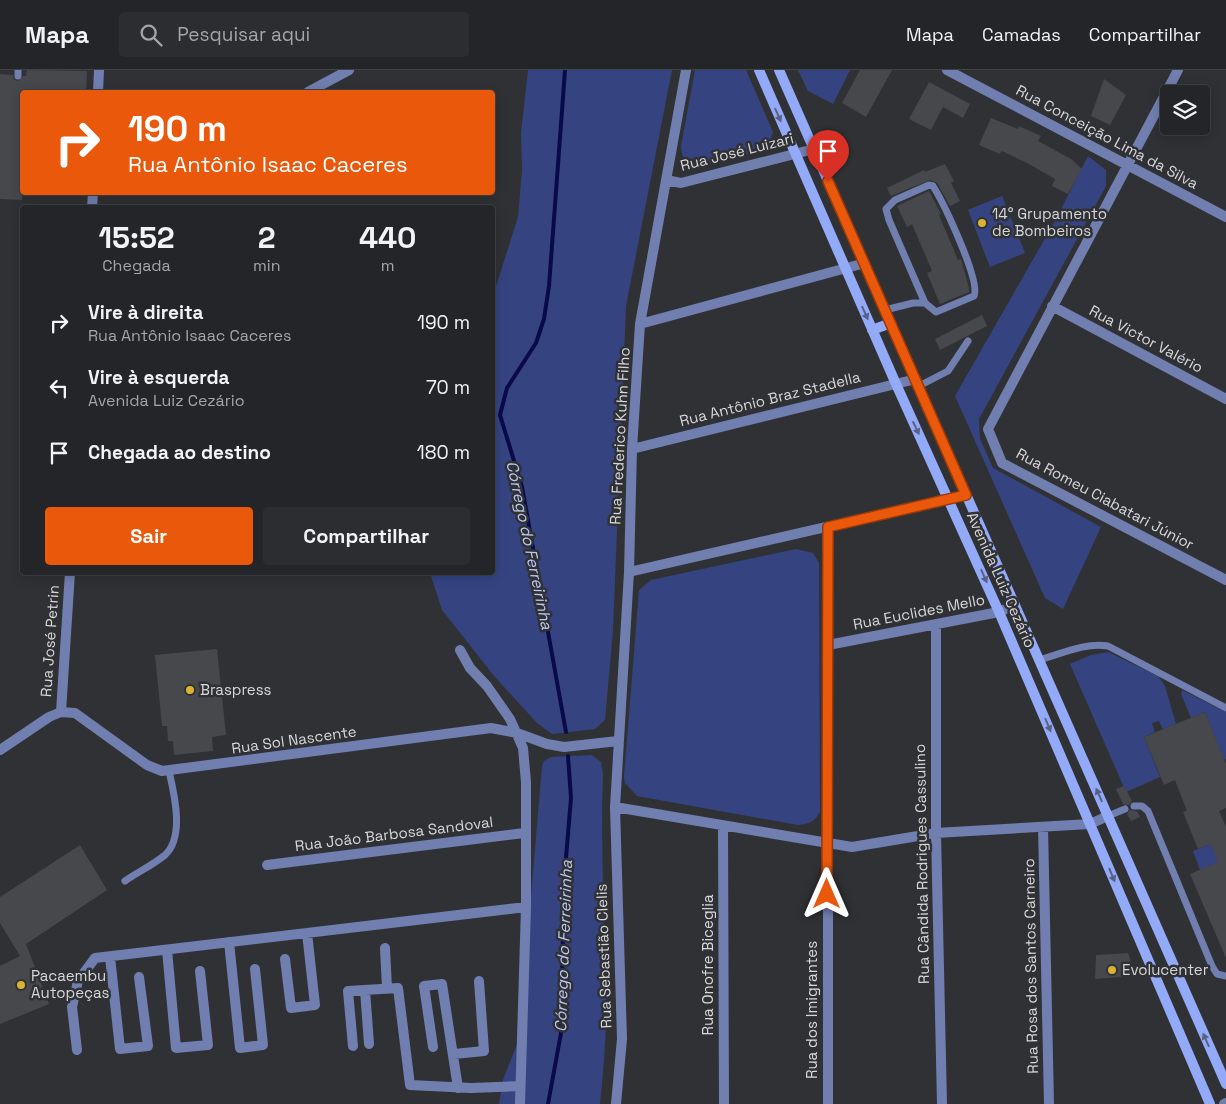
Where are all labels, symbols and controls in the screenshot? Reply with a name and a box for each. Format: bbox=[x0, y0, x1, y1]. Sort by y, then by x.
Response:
search box bbox=[119, 12, 469, 57]
text: Mapa bbox=[25, 19, 89, 50]
icon: search bbox=[137, 21, 165, 49]
text: Pesquisar aqui bbox=[177, 22, 310, 47]
text: Mapa bbox=[906, 23, 954, 46]
text: Camadas bbox=[982, 23, 1061, 46]
text: Compartilhar bbox=[1089, 23, 1201, 46]
street label: Rua Conceição Lima da Silva bbox=[1013, 80, 1202, 193]
map controls bbox=[1160, 85, 1210, 135]
button: layers bbox=[1160, 85, 1210, 135]
text: 190 m bbox=[128, 107, 227, 151]
one-way arrow bbox=[775, 108, 783, 122]
icon: right bbox=[45, 110, 110, 175]
street label: Rua José Luizari bbox=[678, 128, 796, 175]
pin bbox=[807, 130, 849, 181]
icon: arrive bbox=[814, 137, 842, 165]
text: Rua Antônio Isaac Caceres bbox=[128, 150, 408, 178]
place label: 14° Grupamento de Bombeiros bbox=[992, 204, 1107, 240]
marker: 14° Grupamento de Bombeiros bbox=[976, 217, 988, 229]
text: 15:52 bbox=[98, 218, 175, 257]
text: 2 bbox=[258, 218, 276, 257]
text: 440 bbox=[359, 218, 417, 257]
text: Chegada bbox=[102, 255, 171, 276]
text: min bbox=[253, 255, 280, 276]
text: m bbox=[381, 255, 395, 276]
text: Vire à direita bbox=[88, 300, 204, 325]
street label: Rua Victor Valério bbox=[1086, 301, 1206, 377]
one-way arrow bbox=[861, 306, 869, 320]
icon: right bbox=[45, 309, 73, 337]
text: 190 m bbox=[417, 310, 470, 335]
text: Rua Antônio Isaac Caceres bbox=[88, 325, 291, 346]
street label: Rua Frederico Kuhn Filho bbox=[605, 347, 634, 525]
text: Vire à esquerda bbox=[88, 365, 230, 390]
street label: Rua Antônio Braz Stadella bbox=[677, 367, 863, 430]
icon: left bbox=[45, 374, 73, 402]
text: 70 m bbox=[426, 375, 470, 400]
text: Avenida Luiz Cezário bbox=[88, 390, 245, 411]
one-way arrow bbox=[913, 421, 921, 435]
icon: arrive bbox=[45, 439, 73, 467]
text: Chegada ao destino bbox=[88, 440, 271, 465]
text: 180 m bbox=[417, 440, 470, 465]
street label: Rua Romeu Ciabatari Júnior bbox=[1013, 444, 1198, 554]
water label: Córrego do Ferreirinha bbox=[501, 459, 558, 632]
button: Sair bbox=[45, 507, 253, 565]
button: Compartilhar bbox=[263, 507, 470, 565]
street label: Avenida Luiz Cezário bbox=[963, 509, 1040, 651]
one-way arrow bbox=[980, 569, 988, 583]
street label: Rua José Petrin bbox=[36, 584, 63, 698]
street label: Rua Euclides Mello bbox=[851, 589, 986, 634]
place label: Braspress bbox=[200, 680, 272, 699]
marker: Braspress bbox=[184, 684, 196, 696]
one-way arrow bbox=[1045, 718, 1053, 732]
street label: Rua Sol Nascente bbox=[230, 721, 358, 758]
street label: Rua Cândida Rodrigues Cassulino bbox=[910, 744, 933, 984]
one-way arrow bbox=[1094, 788, 1102, 802]
street label: Rua João Barbosa Sandoval bbox=[294, 812, 494, 855]
street label: Rua Rosa dos Santos Carneiro bbox=[1019, 858, 1042, 1074]
water label: Córrego do Ferreirinha bbox=[550, 859, 577, 1032]
position arrow bbox=[800, 867, 852, 919]
one-way arrow bbox=[1109, 868, 1117, 882]
street label: Rua Sebastião Clelis bbox=[591, 883, 616, 1029]
street label: Rua Onofre Biceglia bbox=[698, 894, 717, 1036]
street label: Rua dos Imigrantes bbox=[802, 941, 821, 1079]
place label: Evolucenter bbox=[1122, 960, 1209, 979]
marker: Evolucenter bbox=[1106, 964, 1118, 976]
place label: Pacaembu Autopeças bbox=[31, 966, 110, 1002]
marker: Pacaembu Autopeças bbox=[15, 979, 27, 991]
one-way arrow bbox=[1202, 1033, 1210, 1047]

